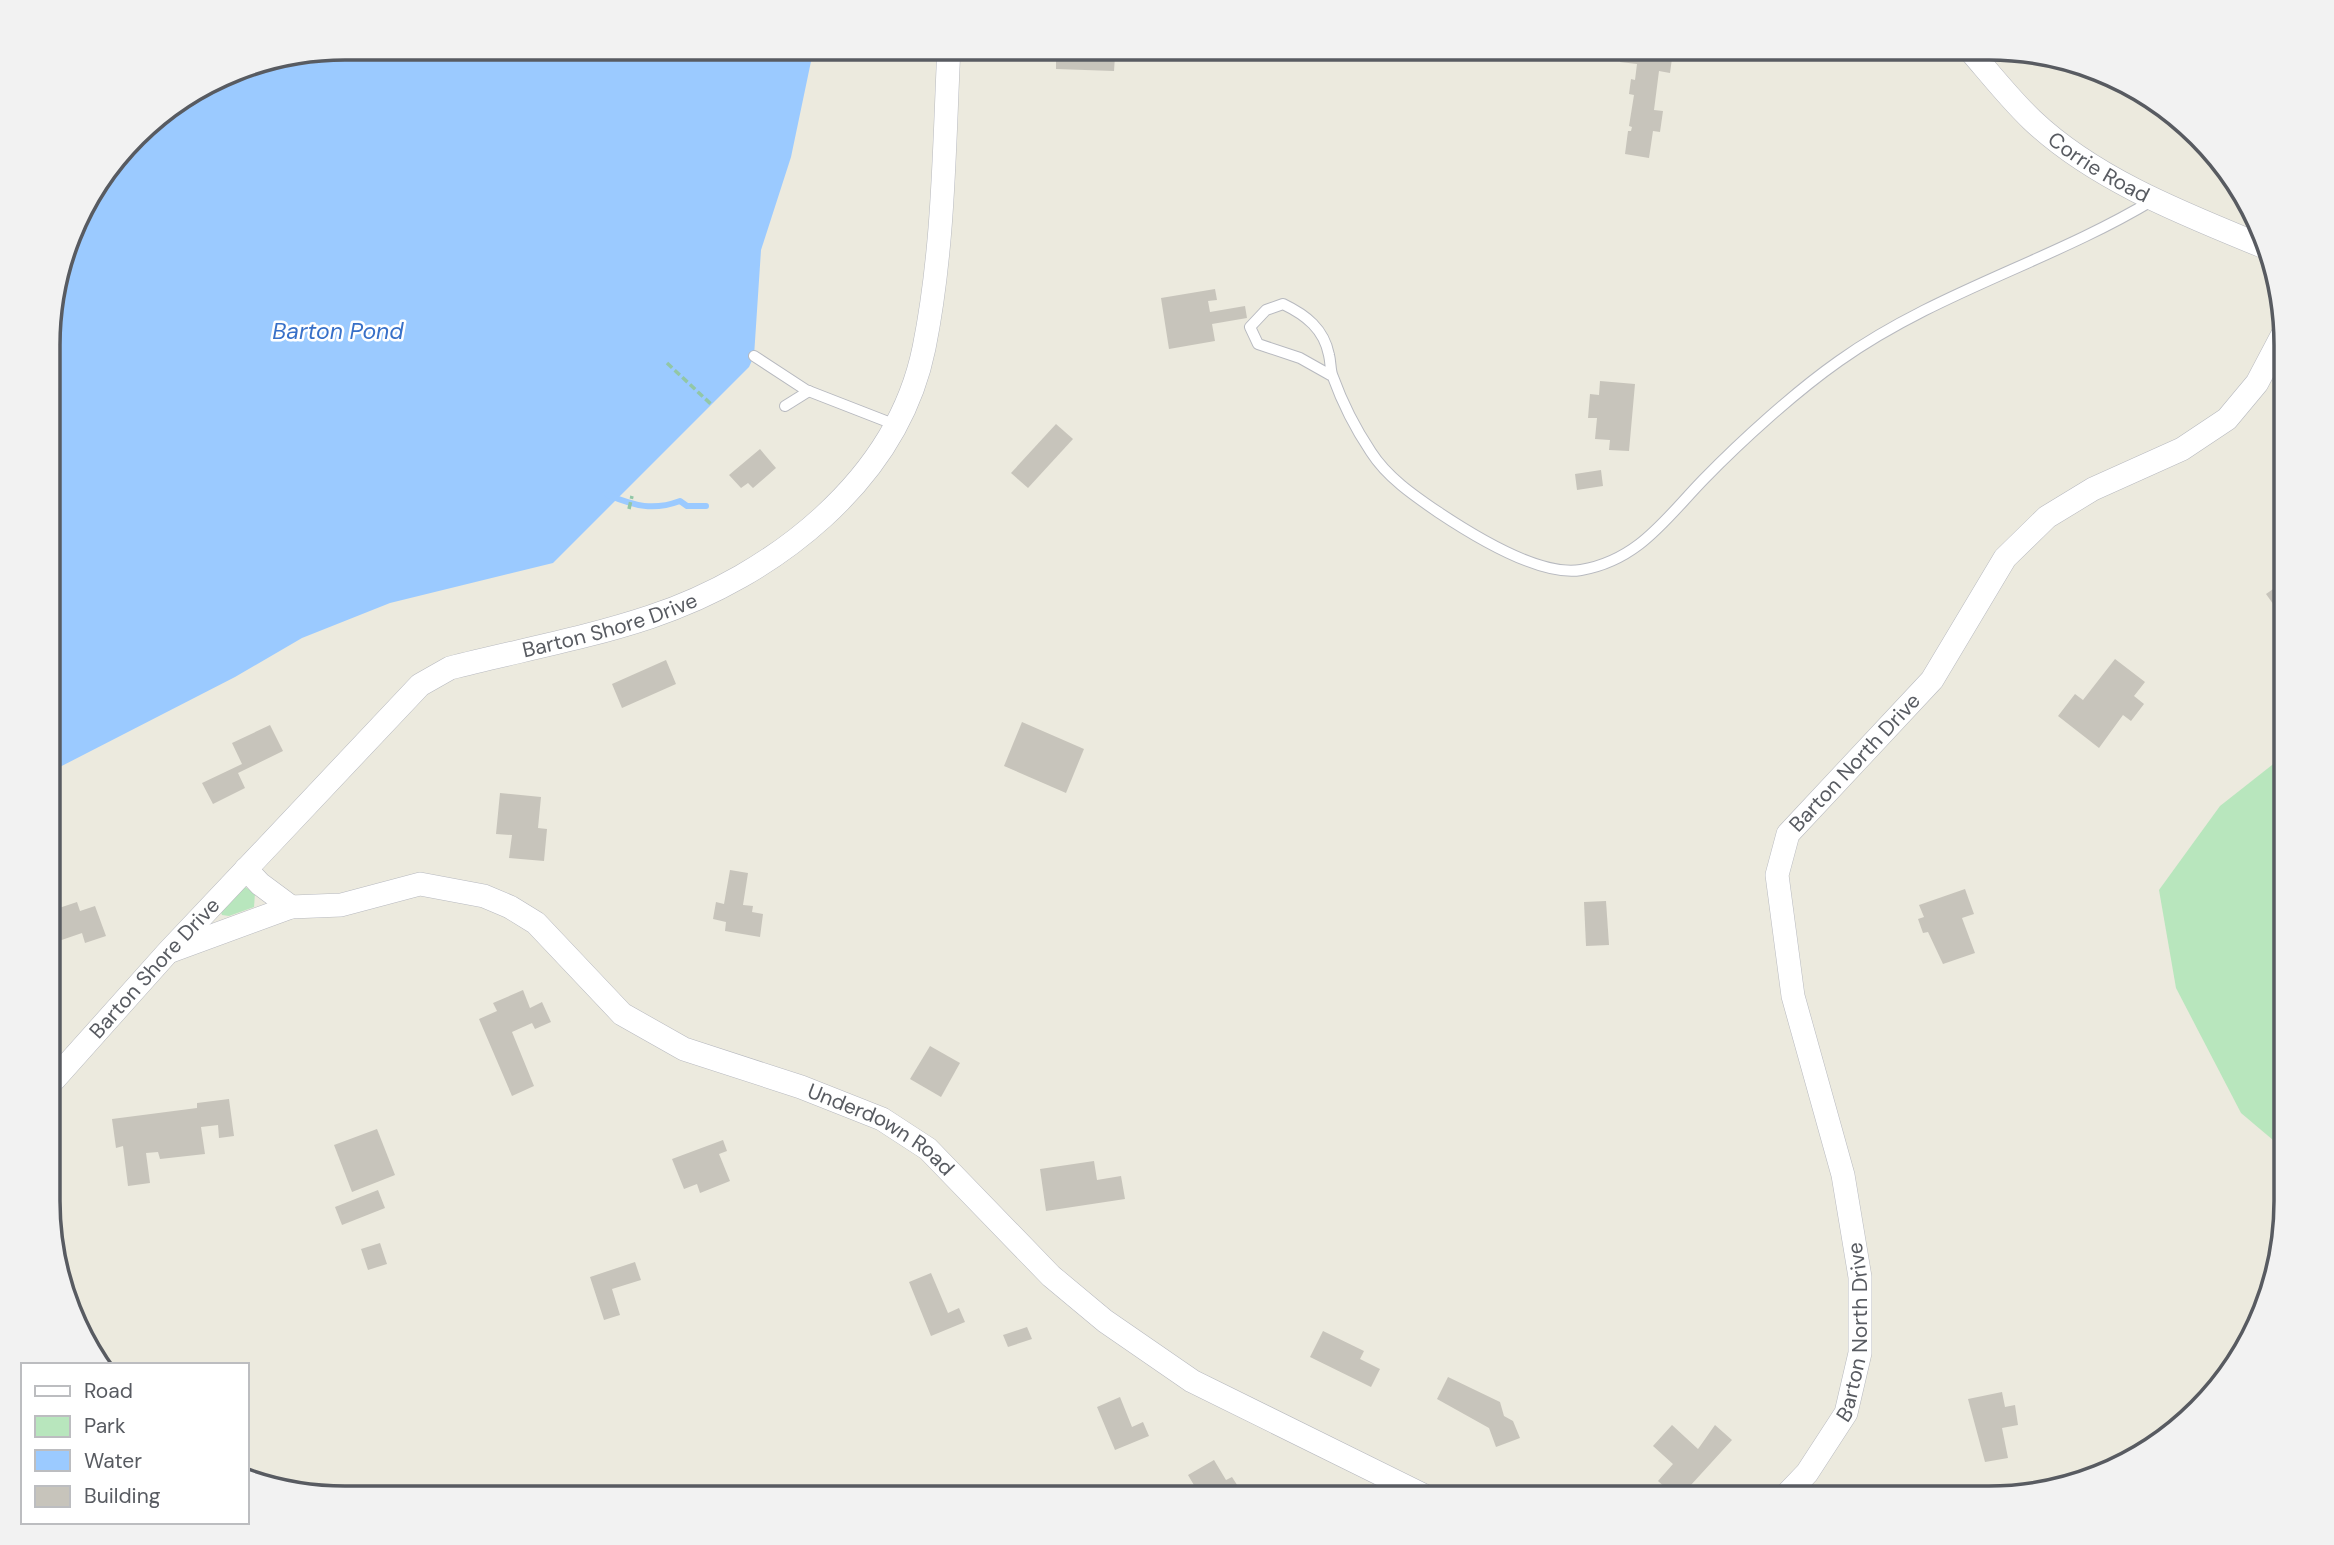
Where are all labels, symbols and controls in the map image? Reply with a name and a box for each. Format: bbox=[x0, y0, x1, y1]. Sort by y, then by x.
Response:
street label: Corrie Road bbox=[2042, 125, 2154, 209]
water label: Barton Pond bbox=[272, 316, 404, 346]
street label: Barton Shore Drive bbox=[519, 586, 702, 664]
street label: Barton North Drive bbox=[1783, 687, 1927, 838]
street label: Barton Shore Drive bbox=[83, 892, 226, 1045]
street label: Underdown Road bbox=[803, 1077, 960, 1182]
street label: Barton North Drive bbox=[1830, 1240, 1874, 1427]
legend bbox=[21, 1363, 248, 1524]
text: Road bbox=[84, 1377, 133, 1405]
text: Park bbox=[84, 1412, 126, 1440]
text: Water bbox=[84, 1447, 142, 1475]
text: Building bbox=[84, 1482, 161, 1510]

